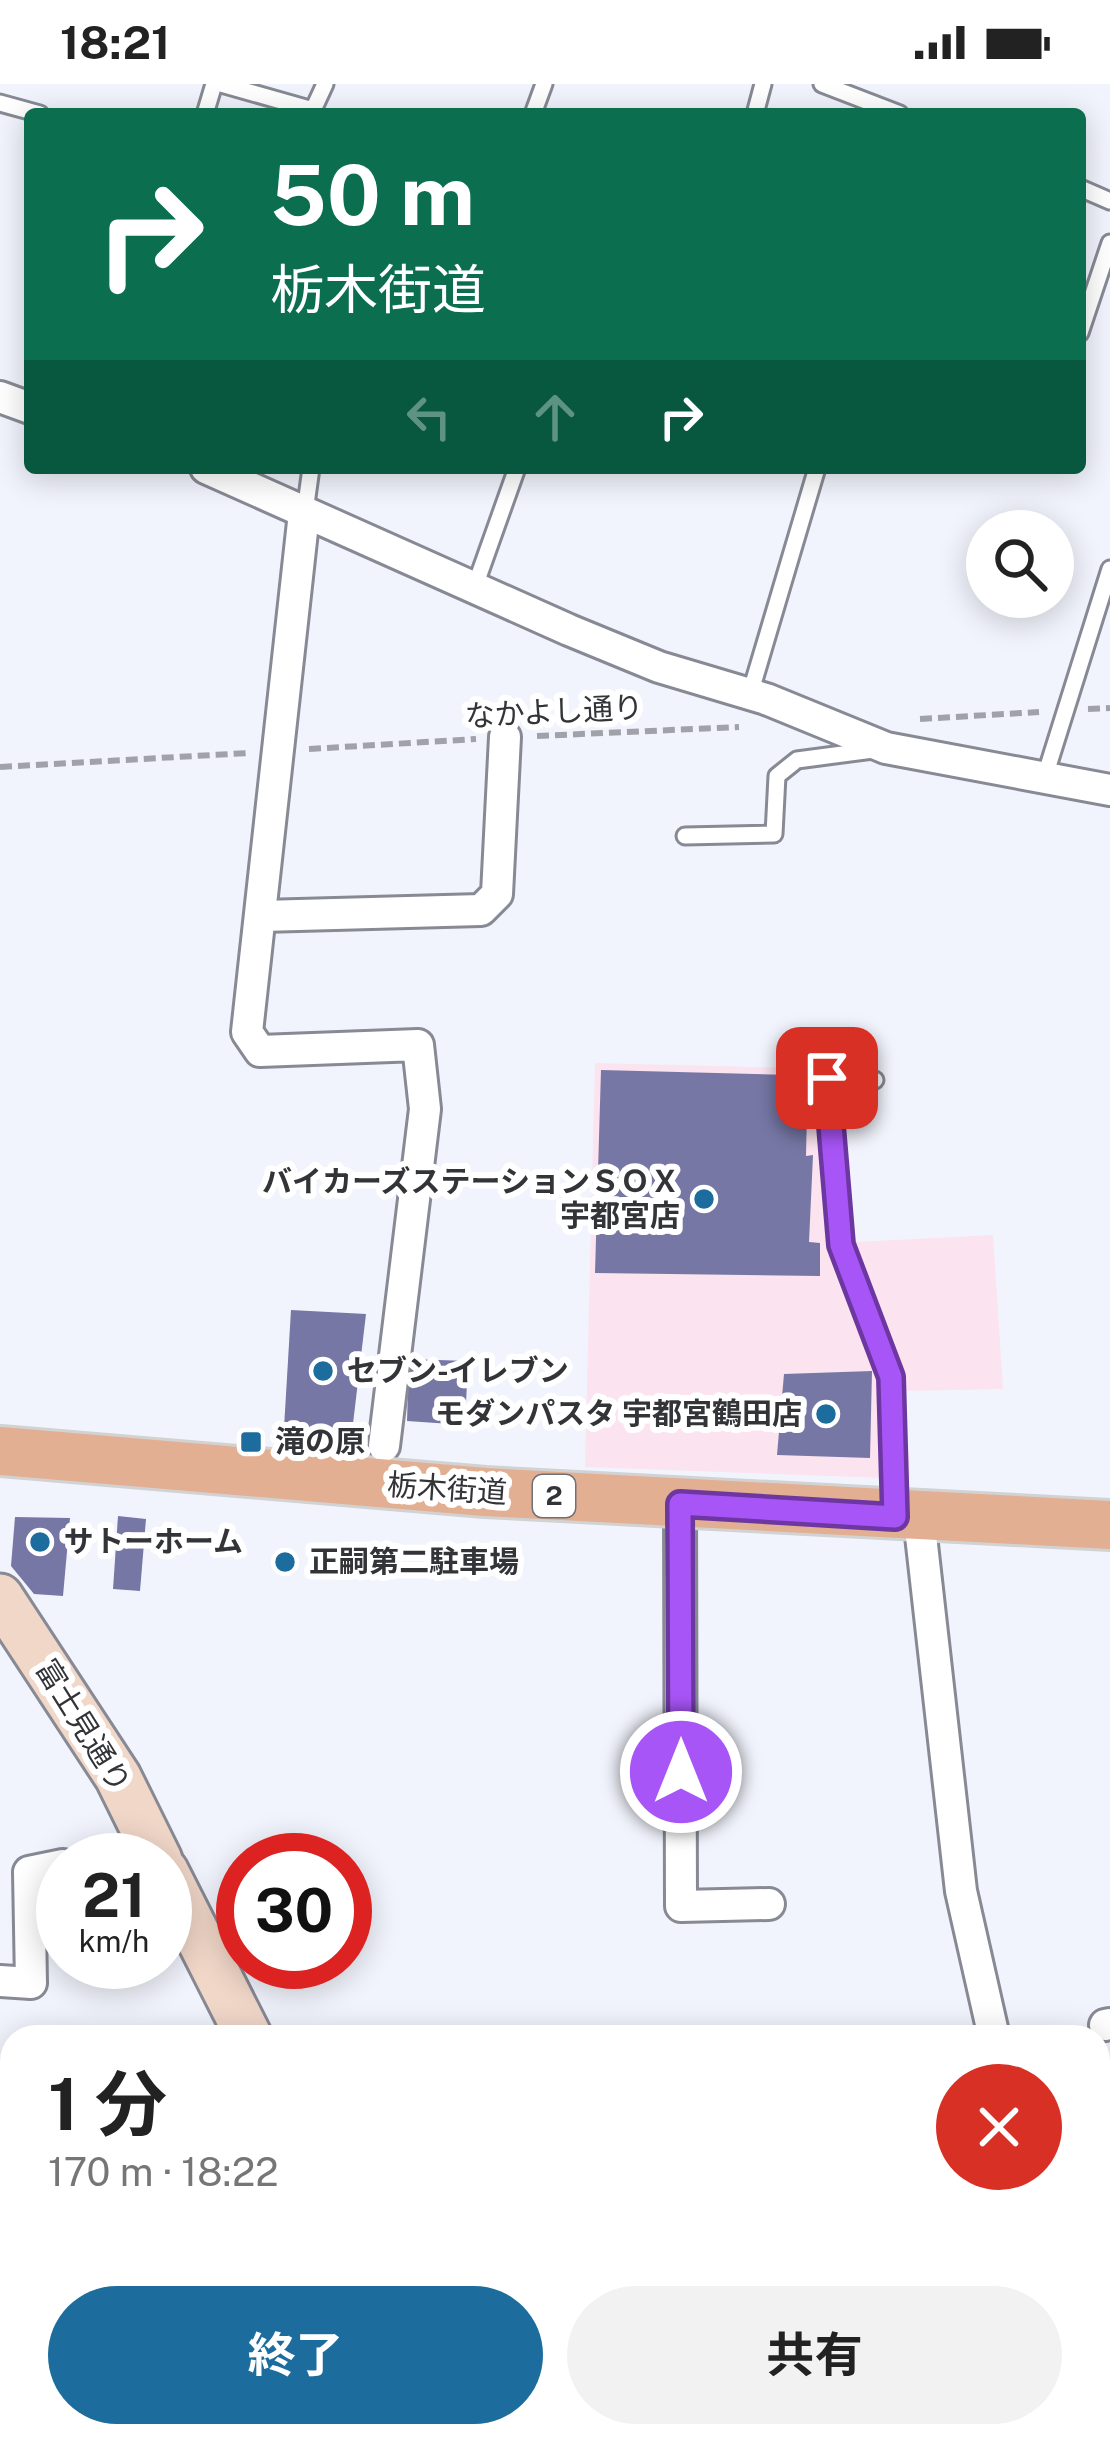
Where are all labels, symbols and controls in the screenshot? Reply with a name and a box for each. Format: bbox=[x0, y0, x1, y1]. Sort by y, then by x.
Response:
text: 18:21 bbox=[60, 16, 170, 69]
text: 50 m bbox=[270, 145, 475, 244]
icon: right bbox=[72, 156, 228, 312]
text: 栃木街道 bbox=[270, 258, 486, 321]
icon: left bbox=[396, 384, 462, 450]
icon: ahead bbox=[522, 384, 588, 450]
icon: right bbox=[648, 384, 714, 450]
map controls bbox=[966, 510, 1074, 618]
button: search bbox=[966, 510, 1074, 618]
street label: なかよし通り bbox=[464, 688, 644, 734]
pin bbox=[776, 1027, 878, 1129]
icon: arrive bbox=[794, 1045, 860, 1111]
place label: バイカーズステーションＳＯＸ 宇都宮店 bbox=[262, 1163, 680, 1233]
marker: バイカーズステーションＳＯＸ 宇都宮店 bbox=[691, 1186, 717, 1212]
place label: セブン-イレブン bbox=[347, 1352, 569, 1388]
marker: セブン-イレブン bbox=[310, 1358, 336, 1384]
place label: モダンパスタ 宇都宮鶴田店 bbox=[435, 1395, 802, 1431]
marker: モダンパスタ 宇都宮鶴田店 bbox=[813, 1401, 839, 1427]
place label: 滝の原 bbox=[275, 1423, 365, 1459]
marker: 滝の原 bbox=[238, 1429, 264, 1455]
street label: 栃木街道 bbox=[386, 1466, 508, 1510]
road number: 2 bbox=[533, 1475, 575, 1517]
place label: サトーホーム bbox=[64, 1523, 243, 1559]
marker: サトーホーム bbox=[27, 1529, 53, 1555]
place label: 正嗣第二駐車場 bbox=[309, 1543, 519, 1579]
marker: 正嗣第二駐車場 bbox=[272, 1549, 298, 1575]
street label: 富士見通り bbox=[29, 1652, 139, 1799]
position arrow bbox=[618, 1709, 744, 1835]
speed limit sign: 30 bbox=[216, 1833, 372, 1989]
text: 21 bbox=[82, 1860, 146, 1931]
text: km/h bbox=[79, 1923, 149, 1959]
text: 1 分 bbox=[48, 2062, 167, 2146]
button: close bbox=[936, 2064, 1062, 2190]
text: 170 m · 18:22 bbox=[48, 2149, 278, 2195]
button: 終了 bbox=[48, 2286, 543, 2424]
button: 共有 bbox=[567, 2286, 1062, 2424]

